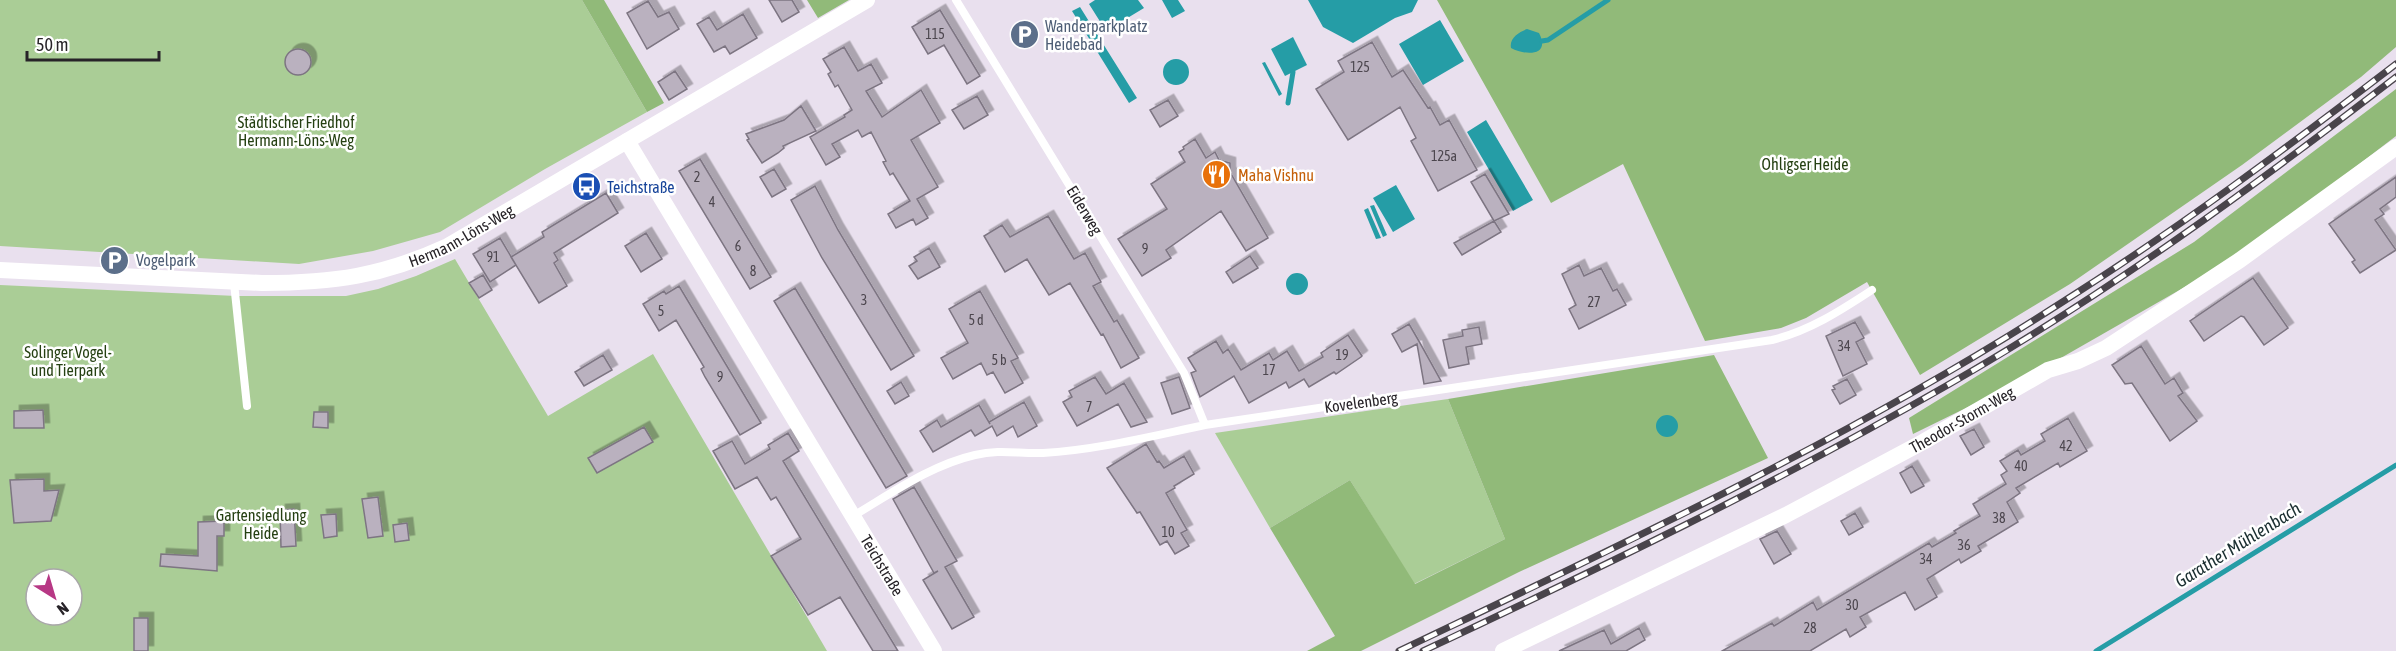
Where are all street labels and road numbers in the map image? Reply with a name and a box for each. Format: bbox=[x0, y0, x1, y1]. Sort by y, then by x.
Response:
street label: Eiderweg bbox=[1063, 182, 1107, 238]
street label: Hermann-Löns-Weg bbox=[406, 201, 517, 270]
street label: Theodor-Storm-Weg bbox=[1907, 383, 2018, 456]
street label: Kovelenberg bbox=[1323, 388, 1399, 417]
street label: Teichstraße bbox=[857, 531, 907, 599]

